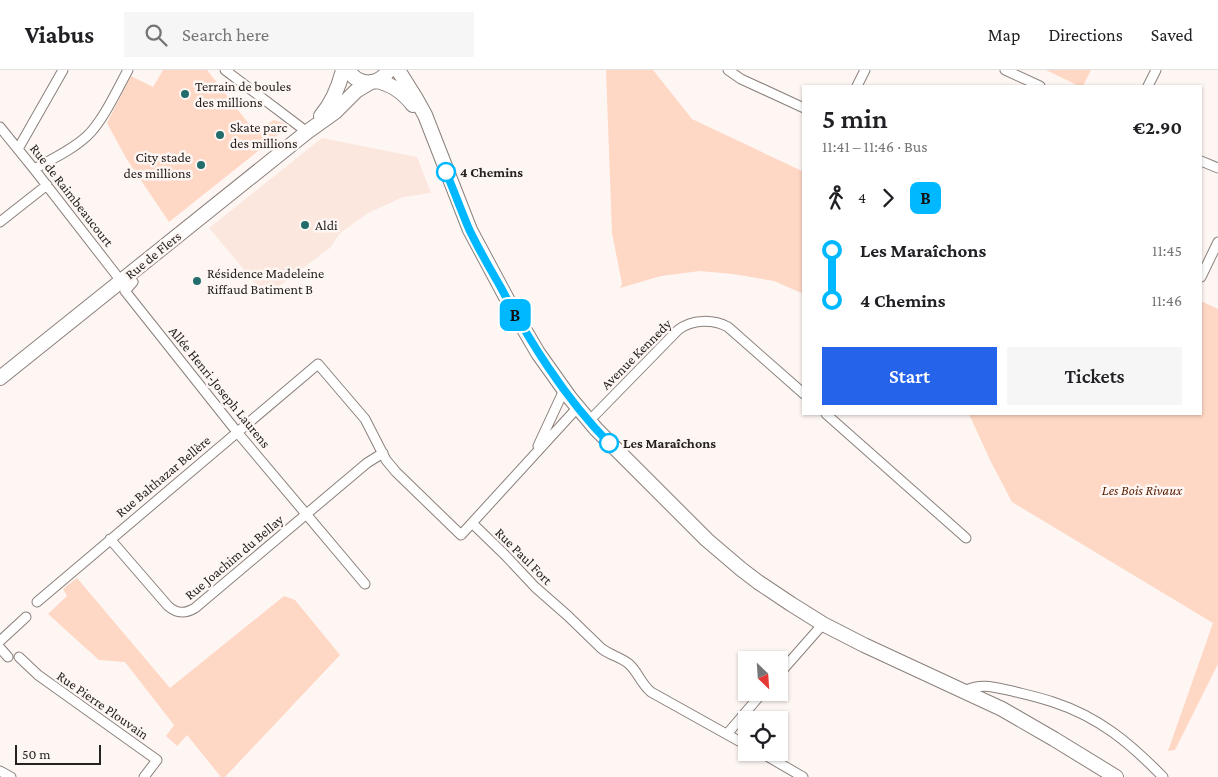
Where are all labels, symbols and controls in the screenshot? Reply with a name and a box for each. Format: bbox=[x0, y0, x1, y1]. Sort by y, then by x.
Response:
search box bbox=[124, 12, 474, 57]
text: Viabus bbox=[25, 21, 94, 48]
icon: search bbox=[142, 21, 170, 49]
text: Search here bbox=[182, 24, 269, 45]
text: Map bbox=[988, 25, 1020, 45]
text: Directions bbox=[1048, 25, 1123, 45]
text: Saved bbox=[1151, 25, 1193, 45]
place label: Terrain de boules des millions bbox=[195, 78, 291, 110]
marker: Terrain de boules des millions bbox=[179, 88, 191, 100]
text: 5 min bbox=[822, 103, 888, 134]
text: €2.90 bbox=[1133, 117, 1182, 138]
place label: Skate parc des millions bbox=[230, 119, 298, 151]
marker: Skate parc des millions bbox=[214, 129, 226, 141]
text: 11:41 – 11:46 · Bus bbox=[822, 138, 928, 155]
street label: Rue de Raimbeaucourt bbox=[27, 140, 117, 250]
place label: City stade des millions bbox=[123, 149, 191, 181]
marker: City stade des millions bbox=[195, 159, 207, 171]
marker: 4 Chemins bbox=[436, 162, 456, 182]
place label: 4 Chemins bbox=[460, 164, 523, 180]
icon: walk bbox=[822, 184, 850, 212]
icon: forward bbox=[874, 184, 902, 212]
text: B bbox=[920, 188, 931, 208]
text: 4 bbox=[858, 189, 866, 206]
place label: Aldi bbox=[315, 217, 338, 233]
marker: Aldi bbox=[299, 219, 311, 231]
street label: Rue de Flers bbox=[122, 228, 184, 282]
text: Les Maraîchons bbox=[860, 240, 986, 261]
text: 11:45 bbox=[1152, 242, 1182, 259]
place label: Résidence Madeleine Riffaud Batiment B bbox=[207, 265, 324, 297]
marker: Résidence Madeleine Riffaud Batiment B bbox=[191, 275, 203, 287]
text: 4 Chemins bbox=[860, 290, 945, 311]
text: 11:46 bbox=[1151, 292, 1182, 309]
line badge: B bbox=[499, 299, 531, 331]
text: B bbox=[510, 305, 520, 325]
street label: Avenue Kennedy bbox=[597, 315, 675, 393]
street label: Allée Henri-Joseph Laurens bbox=[166, 323, 274, 451]
button: Start bbox=[822, 347, 997, 405]
button: Tickets bbox=[1007, 347, 1182, 405]
street label: Rue Balthazar Bellère bbox=[113, 432, 213, 520]
marker: Les Maraîchons bbox=[599, 433, 619, 453]
place label: Les Maraîchons bbox=[623, 435, 716, 451]
park label: Les Bois Rivaux bbox=[1102, 482, 1183, 498]
street label: Rue Joachim du Bellay bbox=[182, 511, 287, 603]
street label: Rue Paul Fort bbox=[492, 524, 556, 588]
north arrow bbox=[738, 651, 788, 701]
map controls bbox=[738, 651, 788, 761]
street label: Rue Pierre Plouvain bbox=[54, 667, 152, 743]
button: locate bbox=[738, 711, 788, 761]
scale bar bbox=[15, 742, 101, 765]
text: 50 m bbox=[22, 746, 50, 762]

